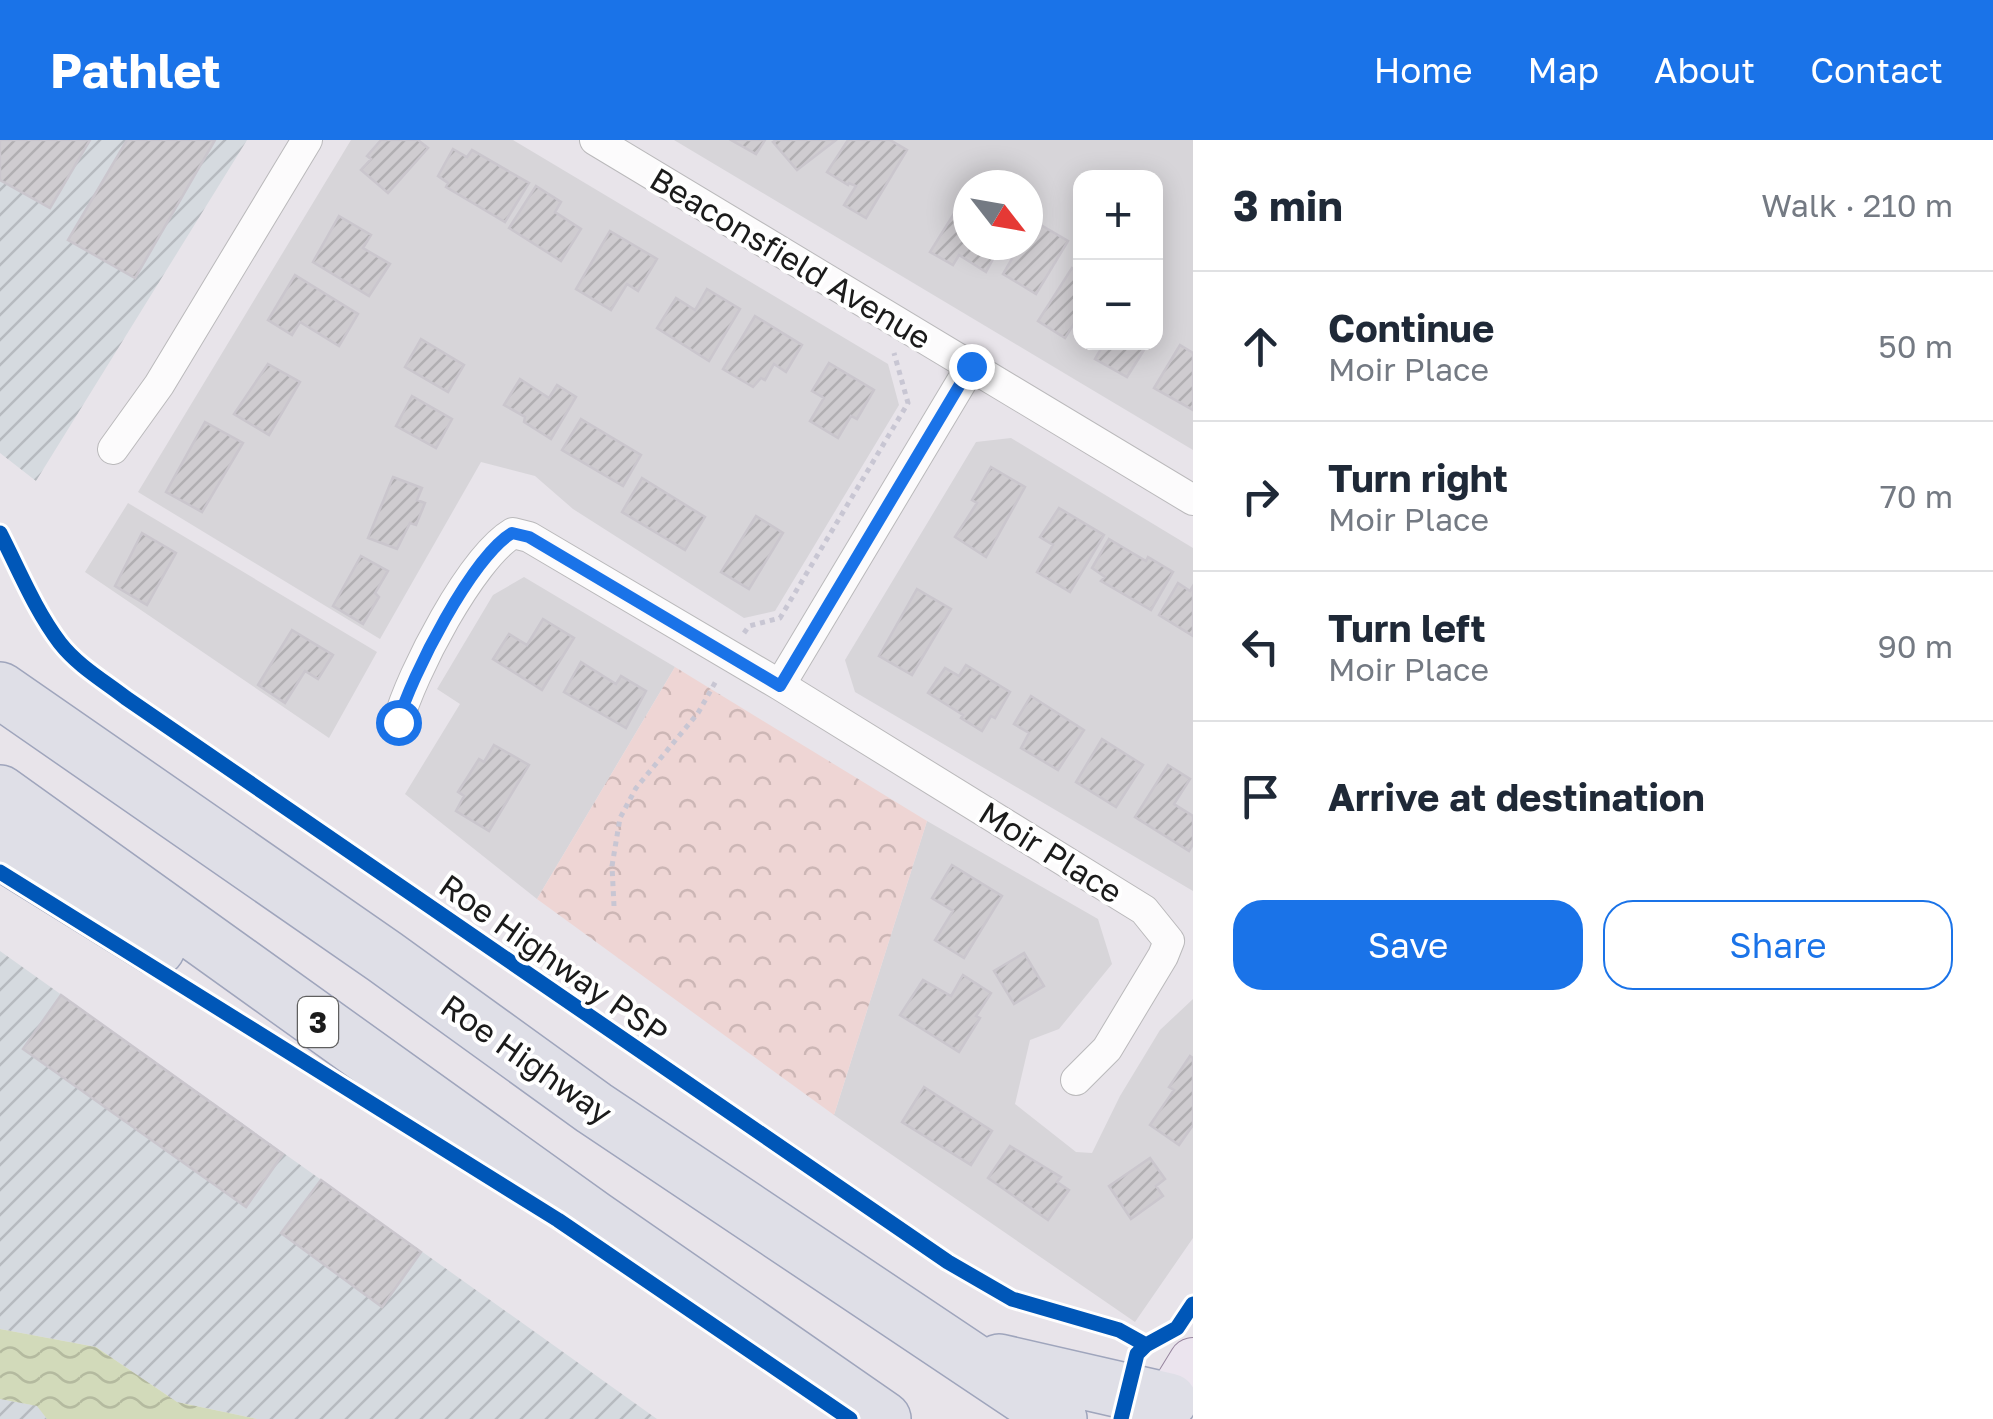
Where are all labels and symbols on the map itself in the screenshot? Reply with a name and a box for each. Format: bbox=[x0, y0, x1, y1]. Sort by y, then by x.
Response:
street label: Beaconsfield Avenue bbox=[644, 159, 938, 357]
north arrow bbox=[953, 170, 1043, 260]
route end bbox=[949, 344, 995, 390]
route start bbox=[376, 700, 422, 746]
street label: Moir Place bbox=[973, 793, 1129, 911]
street label: Roe Highway PSP bbox=[432, 866, 676, 1052]
street label: Roe Highway bbox=[434, 986, 620, 1132]
road number: 3 bbox=[298, 997, 338, 1047]

